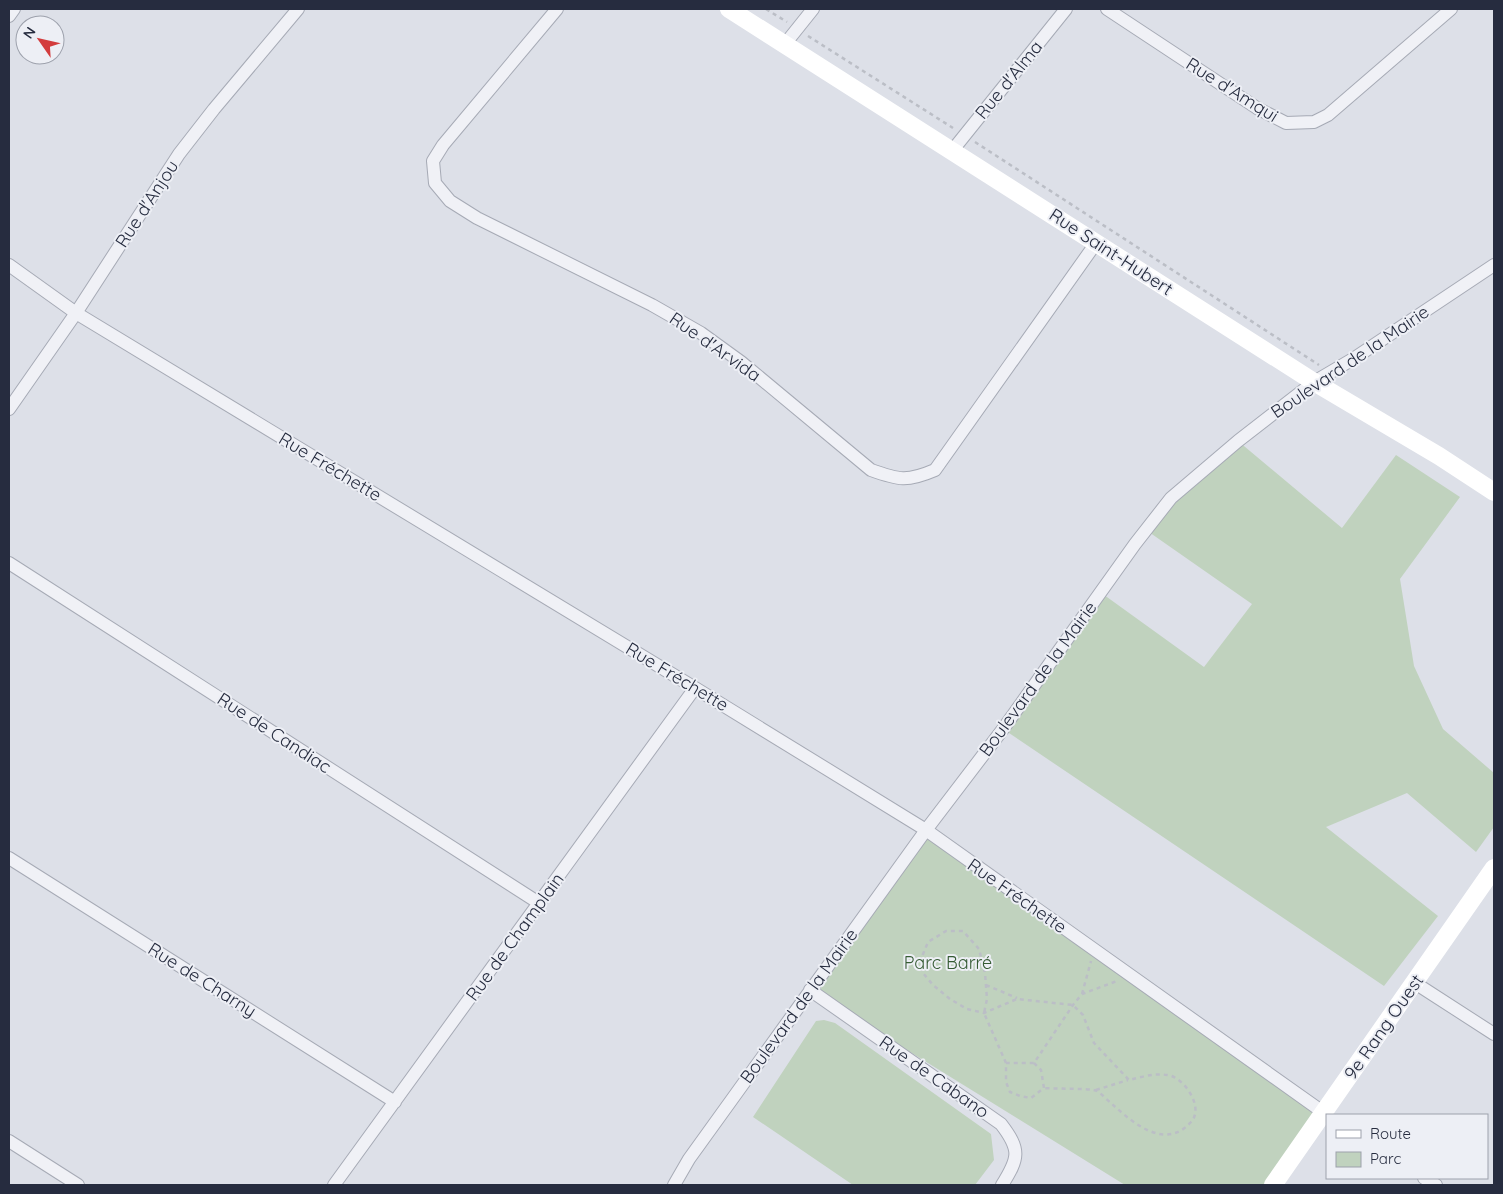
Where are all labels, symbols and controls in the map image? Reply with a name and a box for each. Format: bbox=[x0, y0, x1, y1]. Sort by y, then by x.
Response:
north arrow bbox=[15, 15, 65, 65]
text: N bbox=[19, 23, 40, 42]
street label: Rue d'Alma bbox=[970, 36, 1047, 124]
street label: Rue d'Amqui bbox=[1182, 52, 1283, 127]
street label: Rue d'Anjou bbox=[110, 156, 183, 252]
street label: Rue Saint-Hubert bbox=[1045, 203, 1177, 300]
street label: Boulevard de la Mairie bbox=[1266, 300, 1433, 423]
street label: Rue d'Arvida bbox=[665, 307, 765, 386]
street label: Rue Fréchette bbox=[275, 427, 386, 506]
street label: Boulevard de la Mairie bbox=[974, 597, 1102, 761]
street label: Rue Fréchette bbox=[622, 637, 733, 716]
street label: Rue de Candiac bbox=[213, 687, 336, 778]
street label: Rue Fréchette bbox=[963, 853, 1071, 938]
street label: Rue de Champlain bbox=[460, 868, 569, 1005]
street label: Boulevard de la Mairie bbox=[735, 924, 863, 1088]
street label: Rue de Charny bbox=[144, 937, 261, 1022]
park label: Parc Barré bbox=[904, 951, 992, 974]
street label: 9e Rang Ouest bbox=[1339, 970, 1428, 1084]
street label: Rue de Cabano bbox=[875, 1030, 994, 1123]
legend bbox=[1326, 1114, 1488, 1179]
text: Route bbox=[1370, 1124, 1411, 1143]
text: Parc bbox=[1370, 1149, 1401, 1168]

